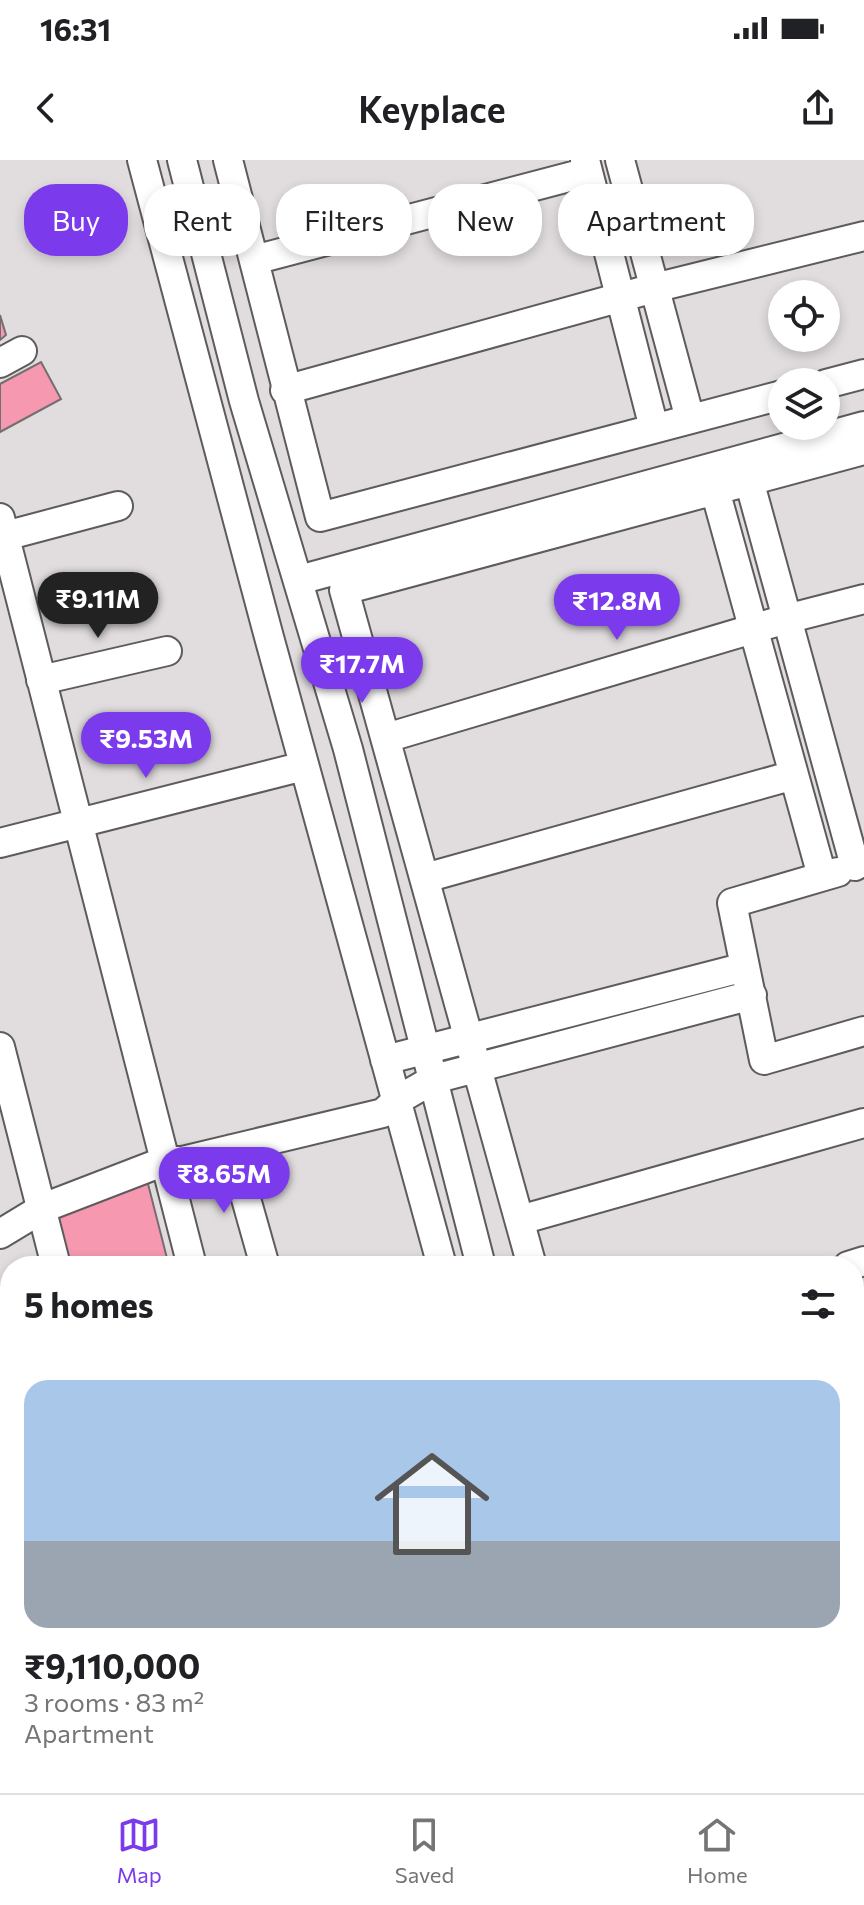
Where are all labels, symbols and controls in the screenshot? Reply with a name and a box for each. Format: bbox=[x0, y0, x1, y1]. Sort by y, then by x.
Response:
text: 16:31 bbox=[40, 10, 111, 47]
icon: back bbox=[24, 86, 68, 130]
text: Keyplace bbox=[358, 86, 506, 130]
icon: share bbox=[796, 86, 840, 130]
chip: Buy bbox=[24, 184, 128, 256]
chip: Rent bbox=[144, 184, 260, 256]
chip: Filters bbox=[276, 184, 412, 256]
chip: New bbox=[428, 184, 542, 256]
chip: Apartment bbox=[558, 184, 754, 256]
map controls bbox=[768, 280, 840, 440]
button: locate bbox=[768, 280, 840, 352]
button: layers bbox=[768, 368, 840, 440]
pin: ₹9.11M bbox=[33, 572, 163, 640]
pin: ₹12.8M bbox=[552, 574, 682, 642]
text: ₹9.11M bbox=[55, 582, 141, 613]
text: ₹12.8M bbox=[572, 584, 662, 615]
pin: ₹17.7M bbox=[297, 637, 427, 705]
text: ₹17.7M bbox=[319, 647, 405, 678]
pin: ₹9.53M bbox=[81, 712, 211, 780]
text: ₹9.53M bbox=[99, 722, 193, 753]
pin: ₹8.65M bbox=[159, 1147, 289, 1215]
text: ₹8.65M bbox=[177, 1157, 271, 1188]
icon: filters bbox=[796, 1282, 840, 1326]
text: 5 homes bbox=[24, 1283, 154, 1325]
icon: home bbox=[360, 1432, 504, 1576]
text: ₹9,110,000 bbox=[24, 1644, 200, 1686]
text: 3 rooms · 83 m² bbox=[24, 1686, 204, 1717]
text: Apartment bbox=[24, 1717, 154, 1748]
tab: Map bbox=[116, 1813, 162, 1888]
tab: Saved bbox=[395, 1813, 454, 1888]
tab: Home bbox=[687, 1813, 748, 1888]

